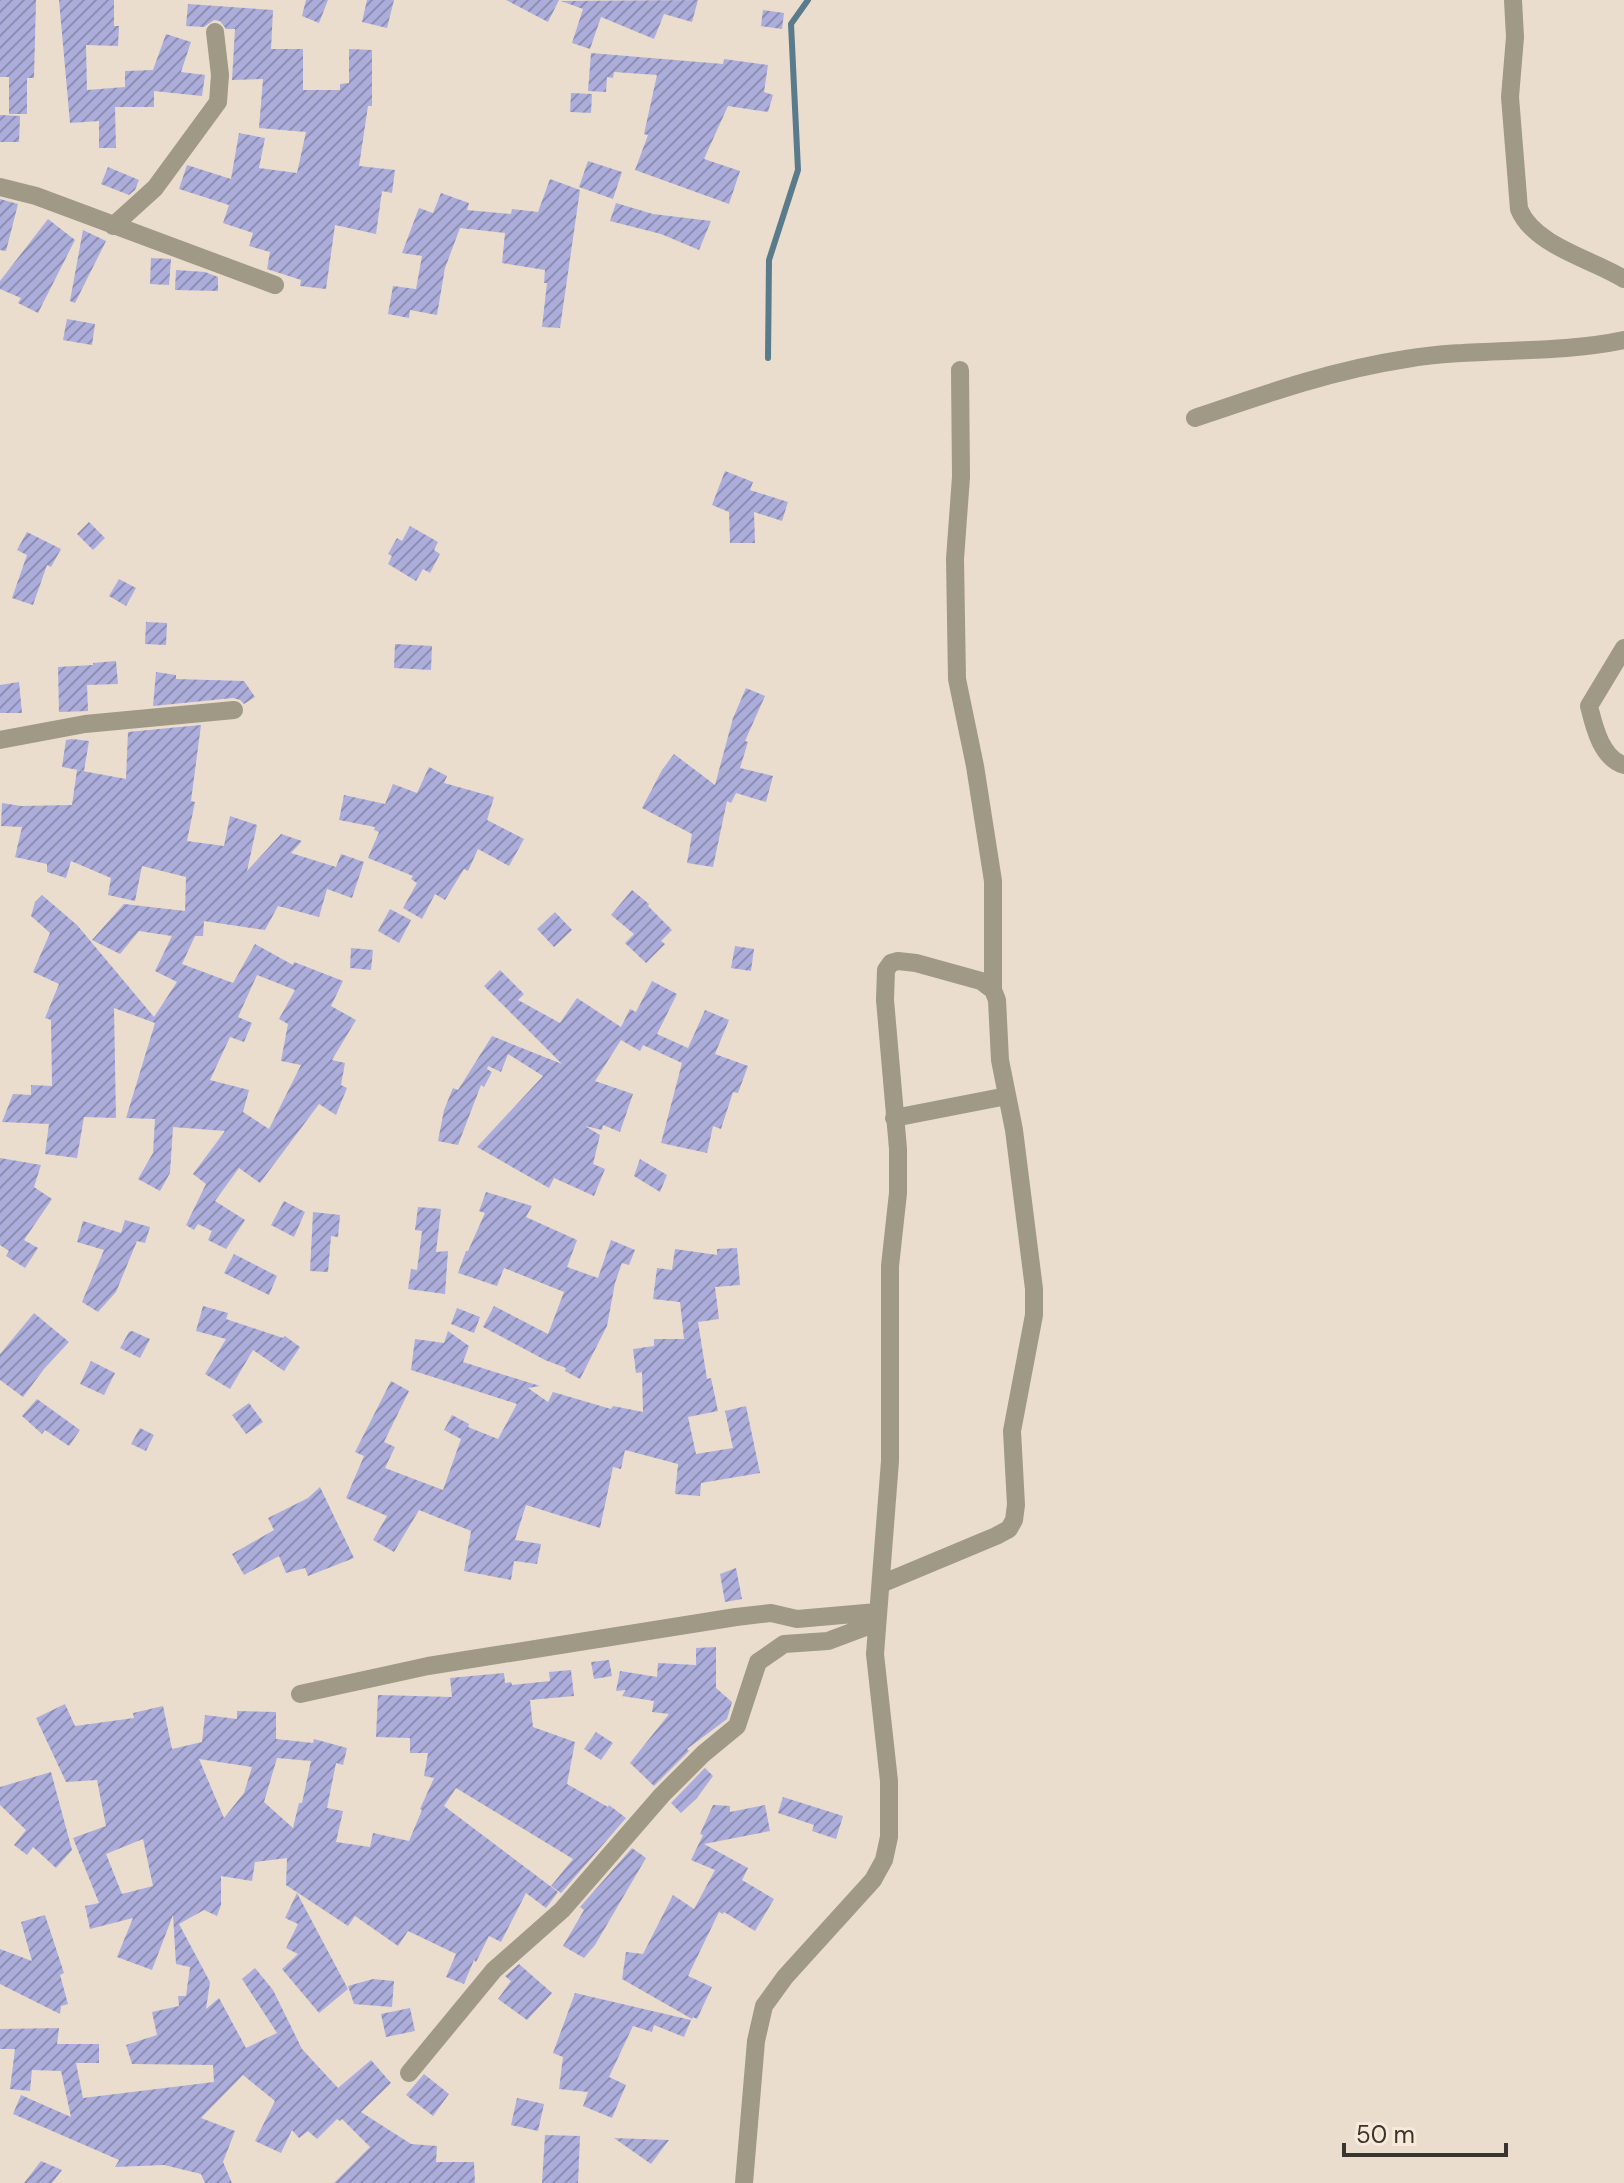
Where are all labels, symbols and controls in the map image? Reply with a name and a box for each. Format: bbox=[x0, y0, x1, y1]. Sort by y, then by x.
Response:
scale bar bbox=[1344, 2107, 1506, 2157]
text: 50 m bbox=[1356, 2119, 1415, 2150]

